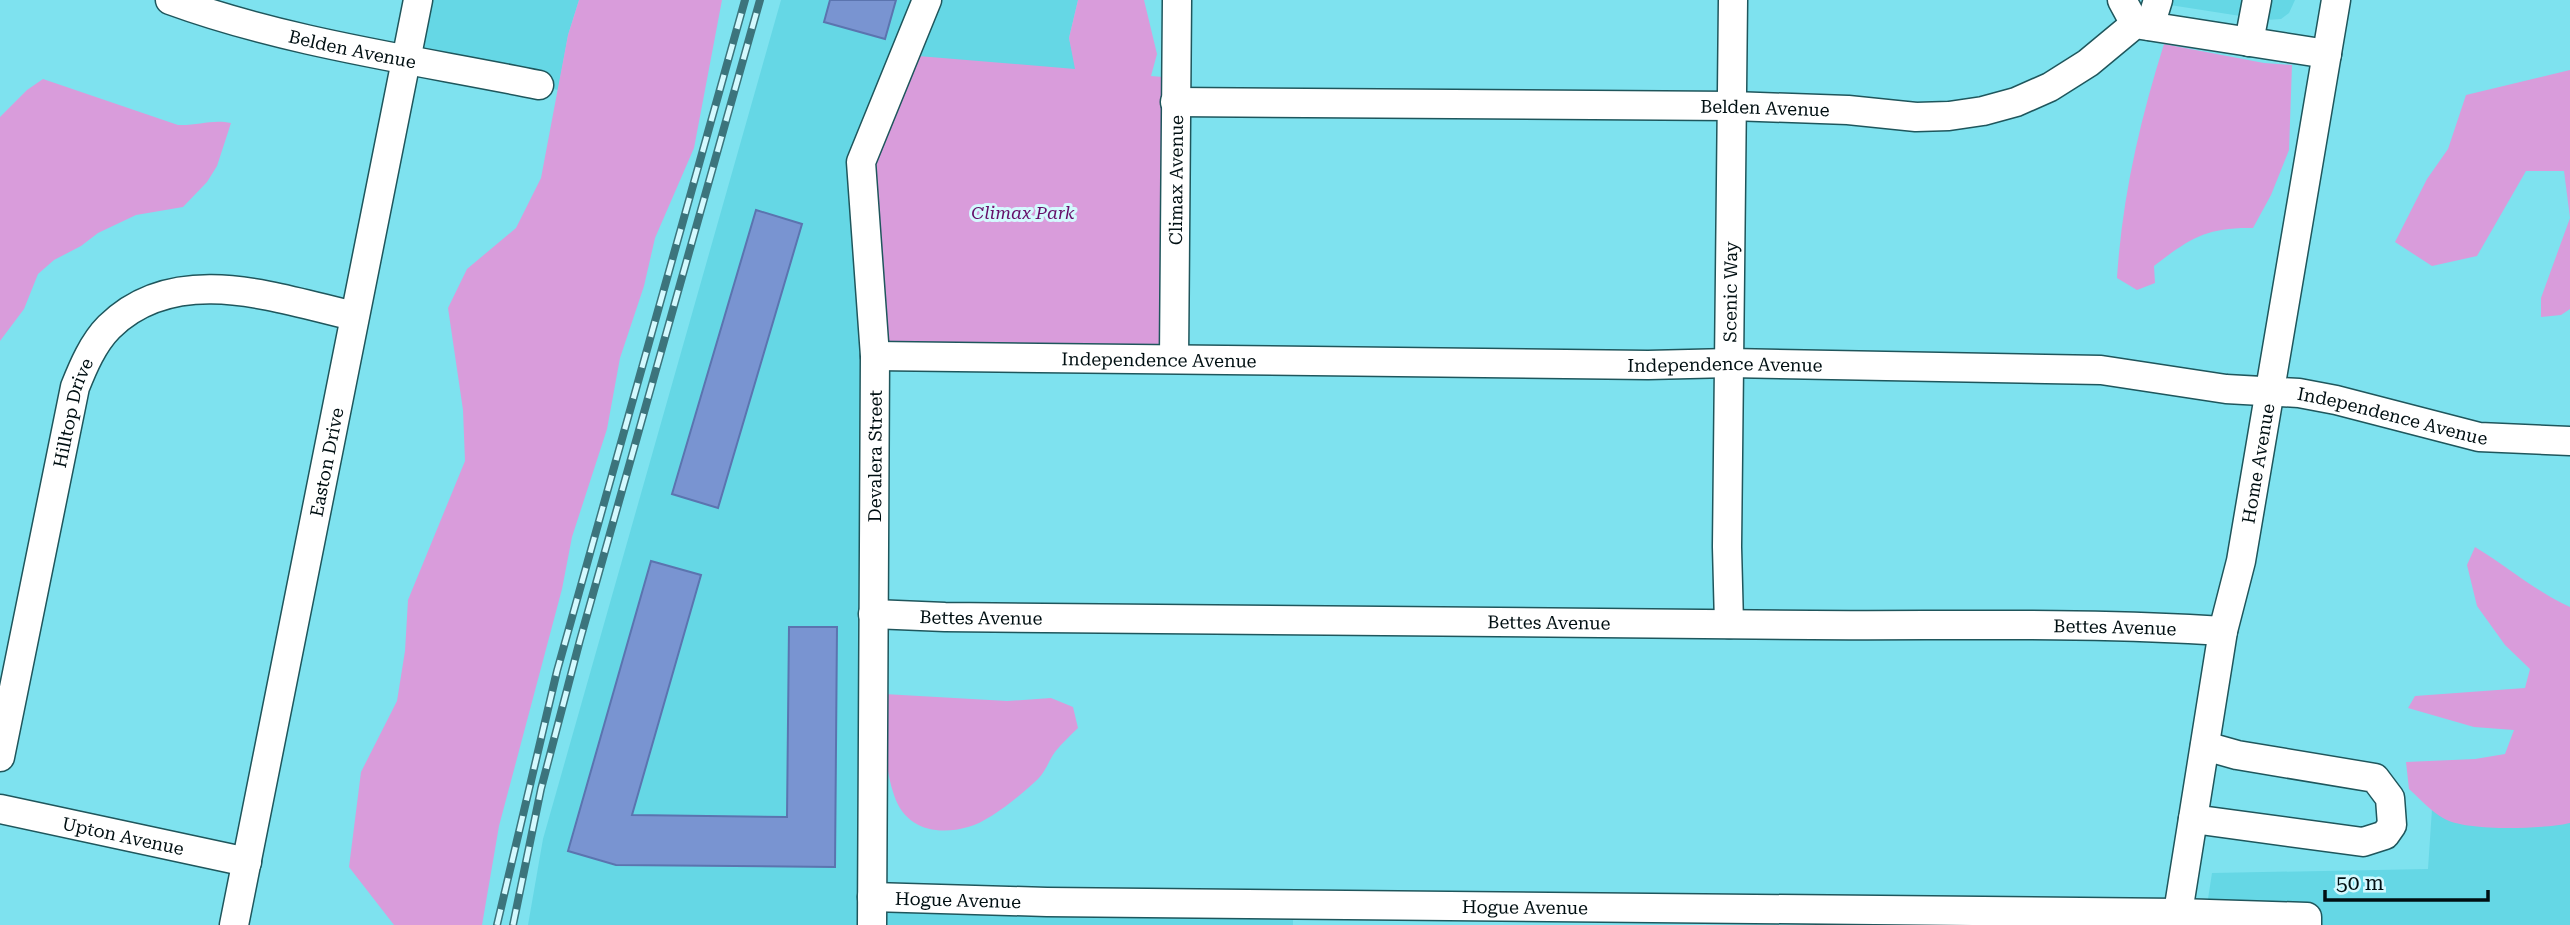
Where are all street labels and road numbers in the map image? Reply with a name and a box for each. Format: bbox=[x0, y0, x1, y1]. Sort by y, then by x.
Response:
street label: Belden Avenue bbox=[287, 25, 418, 72]
street label: Belden Avenue bbox=[1700, 95, 1830, 120]
street label: Climax Avenue bbox=[1164, 115, 1187, 245]
street label: Scenic Way bbox=[1719, 241, 1741, 343]
street label: Independence Avenue bbox=[1061, 348, 1257, 371]
street label: Independence Avenue bbox=[1627, 352, 1823, 376]
street label: Hilltop Drive bbox=[48, 354, 97, 469]
street label: Independence Avenue bbox=[2296, 382, 2488, 448]
street label: Devalera Street bbox=[864, 390, 885, 522]
street label: Home Avenue bbox=[2237, 402, 2278, 525]
street label: Easton Drive bbox=[305, 406, 347, 518]
street label: Bettes Avenue bbox=[919, 605, 1043, 628]
street label: Bettes Avenue bbox=[1487, 611, 1611, 633]
street label: Bettes Avenue bbox=[2053, 615, 2177, 639]
street label: Upton Avenue bbox=[60, 812, 186, 859]
street label: Hogue Avenue bbox=[895, 887, 1021, 912]
street label: Hogue Avenue bbox=[1462, 896, 1588, 918]

